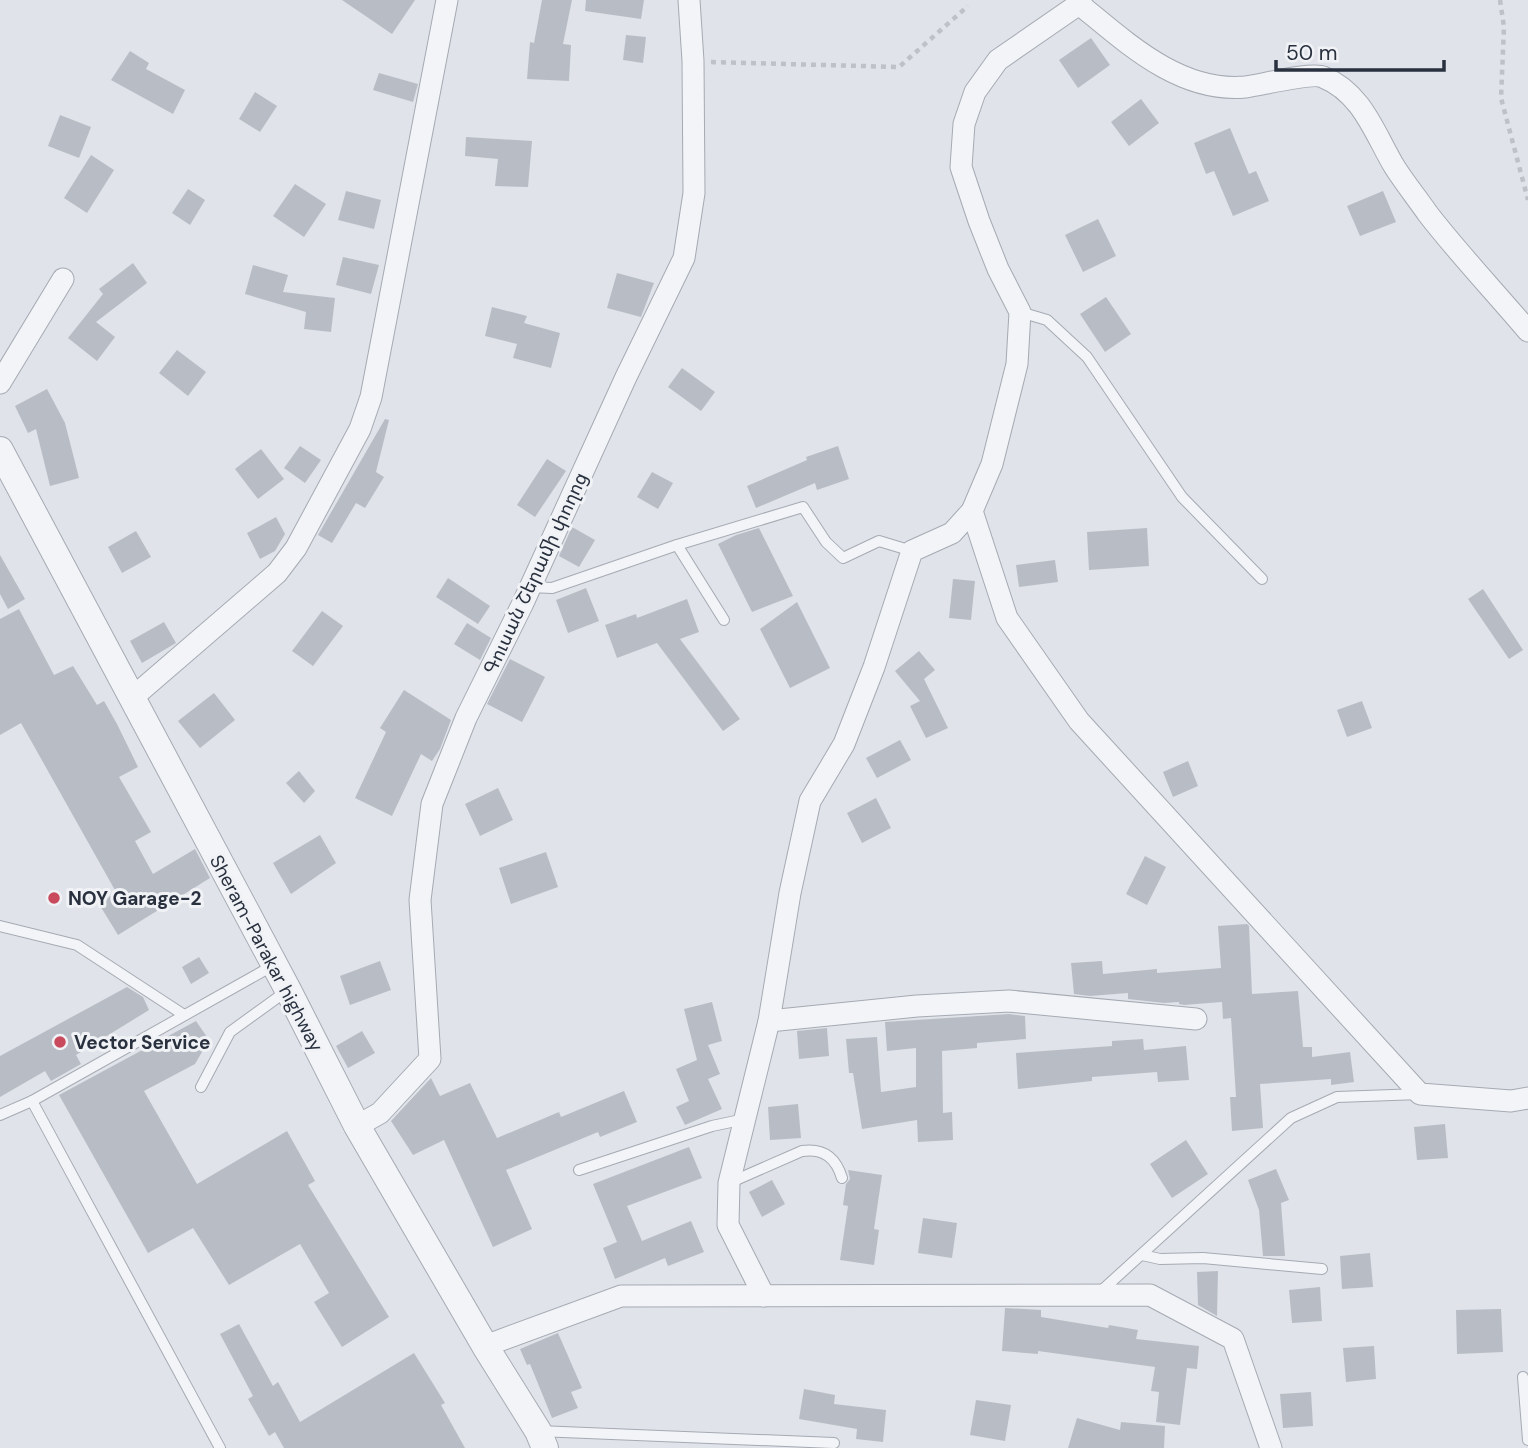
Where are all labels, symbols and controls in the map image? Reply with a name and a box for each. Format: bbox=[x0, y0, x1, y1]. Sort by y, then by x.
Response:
scale bar bbox=[1276, 28, 1444, 72]
text: 50 m bbox=[1286, 39, 1337, 67]
street label: Գուսան Շերամի փողոց bbox=[478, 468, 593, 678]
street label: Sheram-Parakar highway bbox=[204, 851, 329, 1056]
place label: NOY Garage-2 bbox=[68, 886, 202, 911]
marker: NOY Garage-2 bbox=[46, 890, 62, 906]
place label: Vector Service bbox=[74, 1030, 211, 1055]
marker: Vector Service bbox=[52, 1034, 68, 1050]

